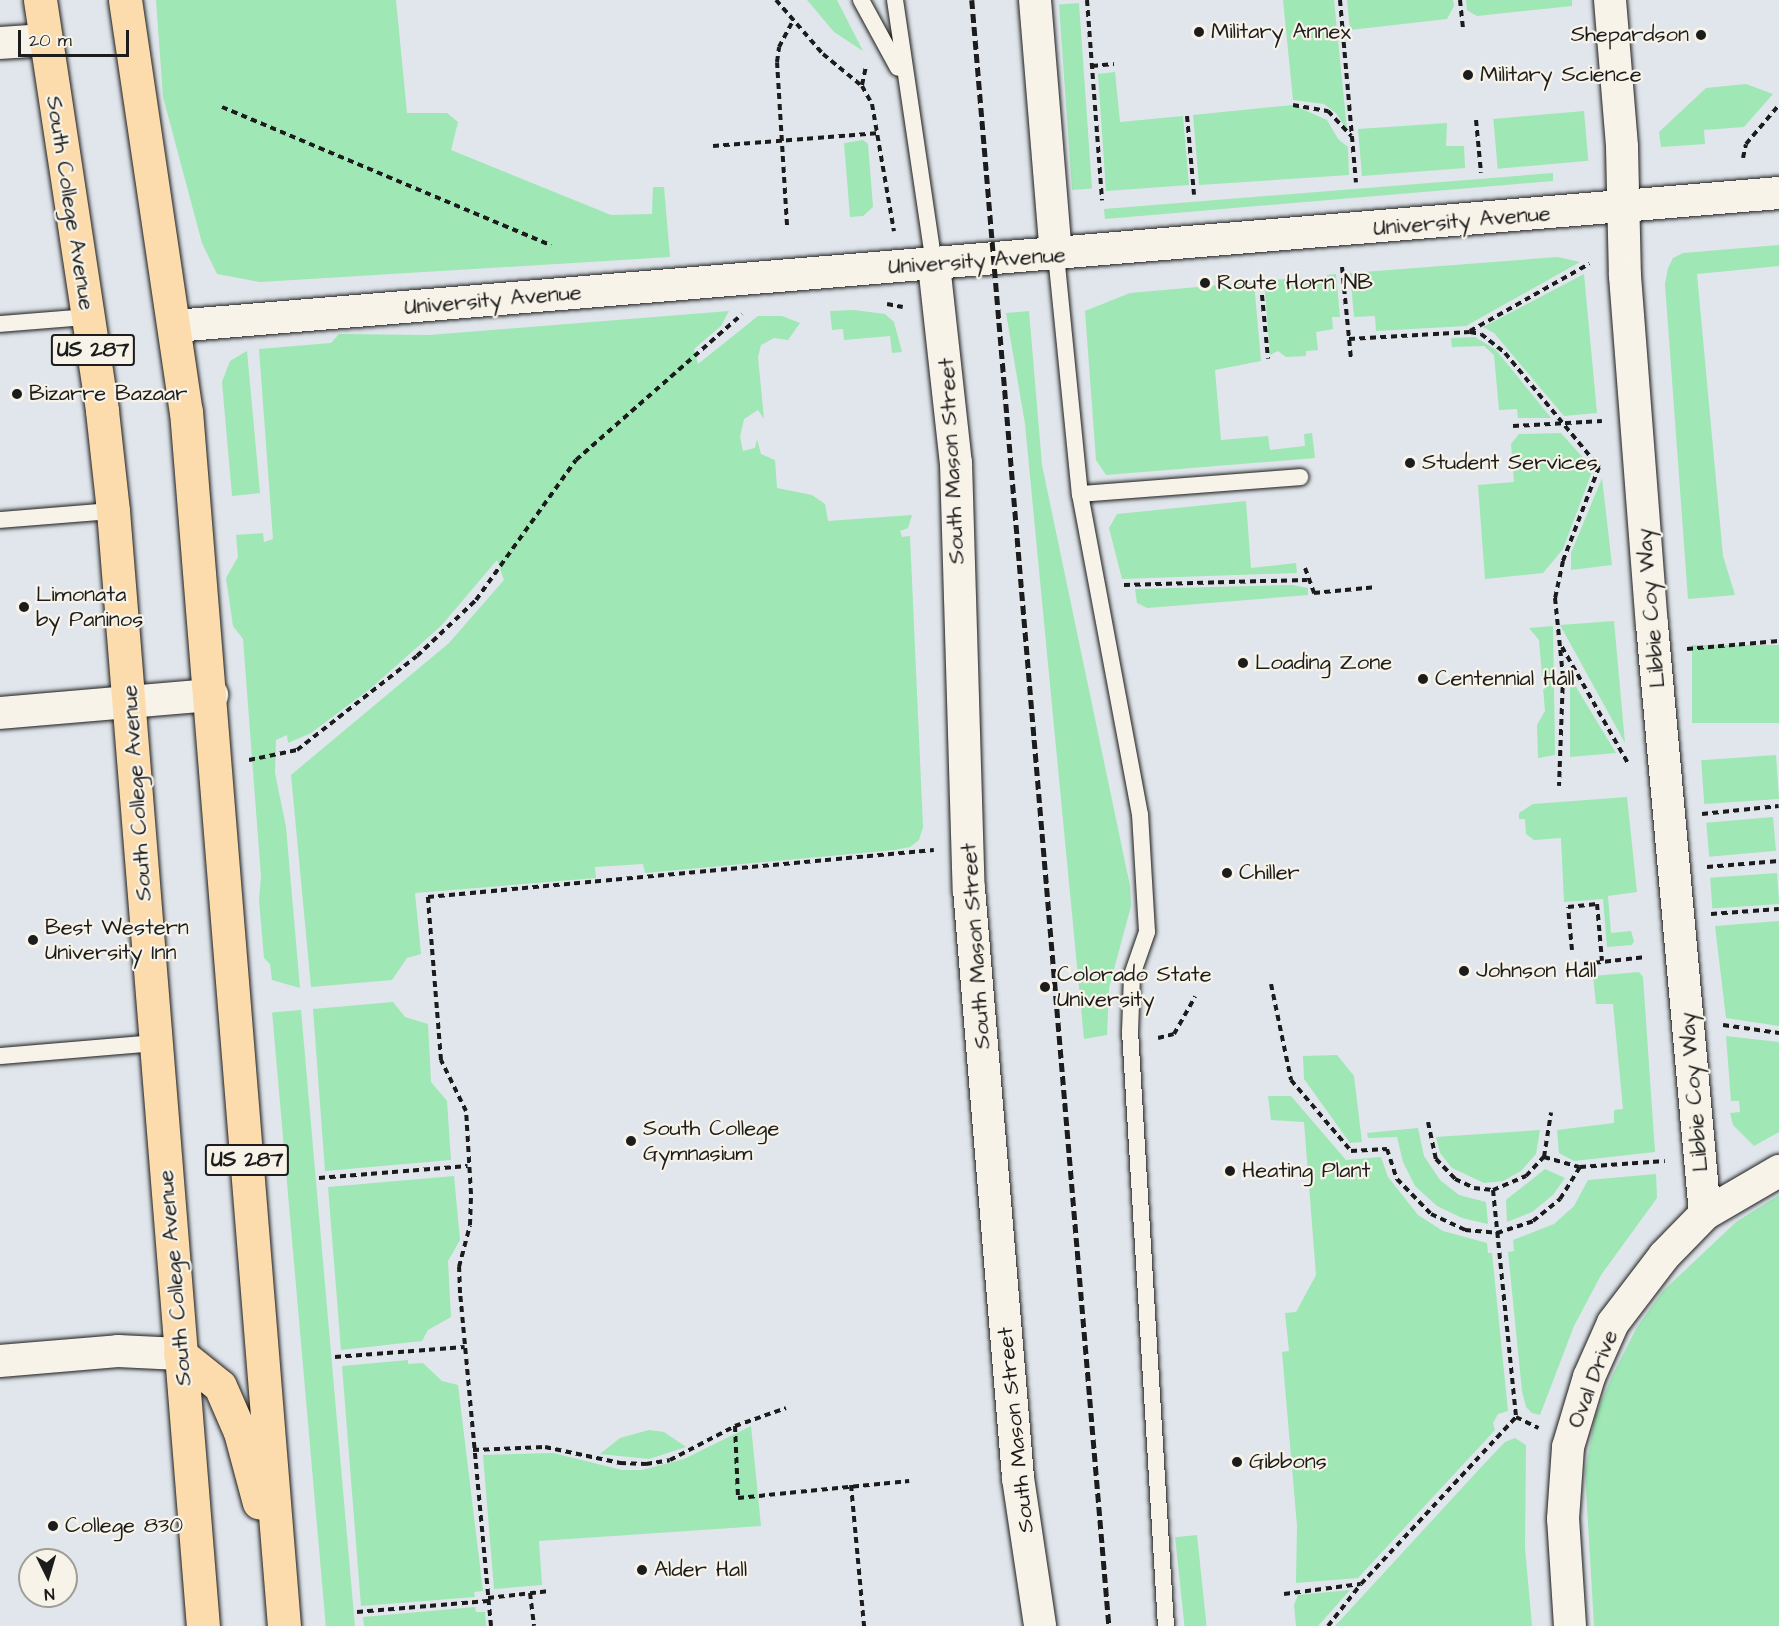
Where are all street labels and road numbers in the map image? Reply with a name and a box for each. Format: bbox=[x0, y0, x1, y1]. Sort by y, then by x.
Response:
street label: South College Avenue bbox=[40, 94, 100, 312]
street label: University Avenue bbox=[1372, 200, 1552, 242]
street label: University Avenue bbox=[887, 242, 1067, 280]
street label: University Avenue bbox=[403, 279, 583, 321]
road number: US 287 bbox=[50, 332, 136, 368]
street label: South Mason Street bbox=[933, 357, 971, 565]
street label: Libbie Coy Way bbox=[1631, 527, 1671, 689]
street label: South College Avenue bbox=[116, 684, 158, 902]
street label: South Mason Street bbox=[956, 842, 996, 1050]
street label: Libbie Coy Way bbox=[1674, 1011, 1714, 1173]
road number: US 287 bbox=[204, 1142, 290, 1178]
street label: South College Avenue bbox=[152, 1169, 198, 1387]
street label: South Mason Street bbox=[992, 1326, 1040, 1534]
street label: Oval Drive bbox=[1562, 1326, 1624, 1432]

